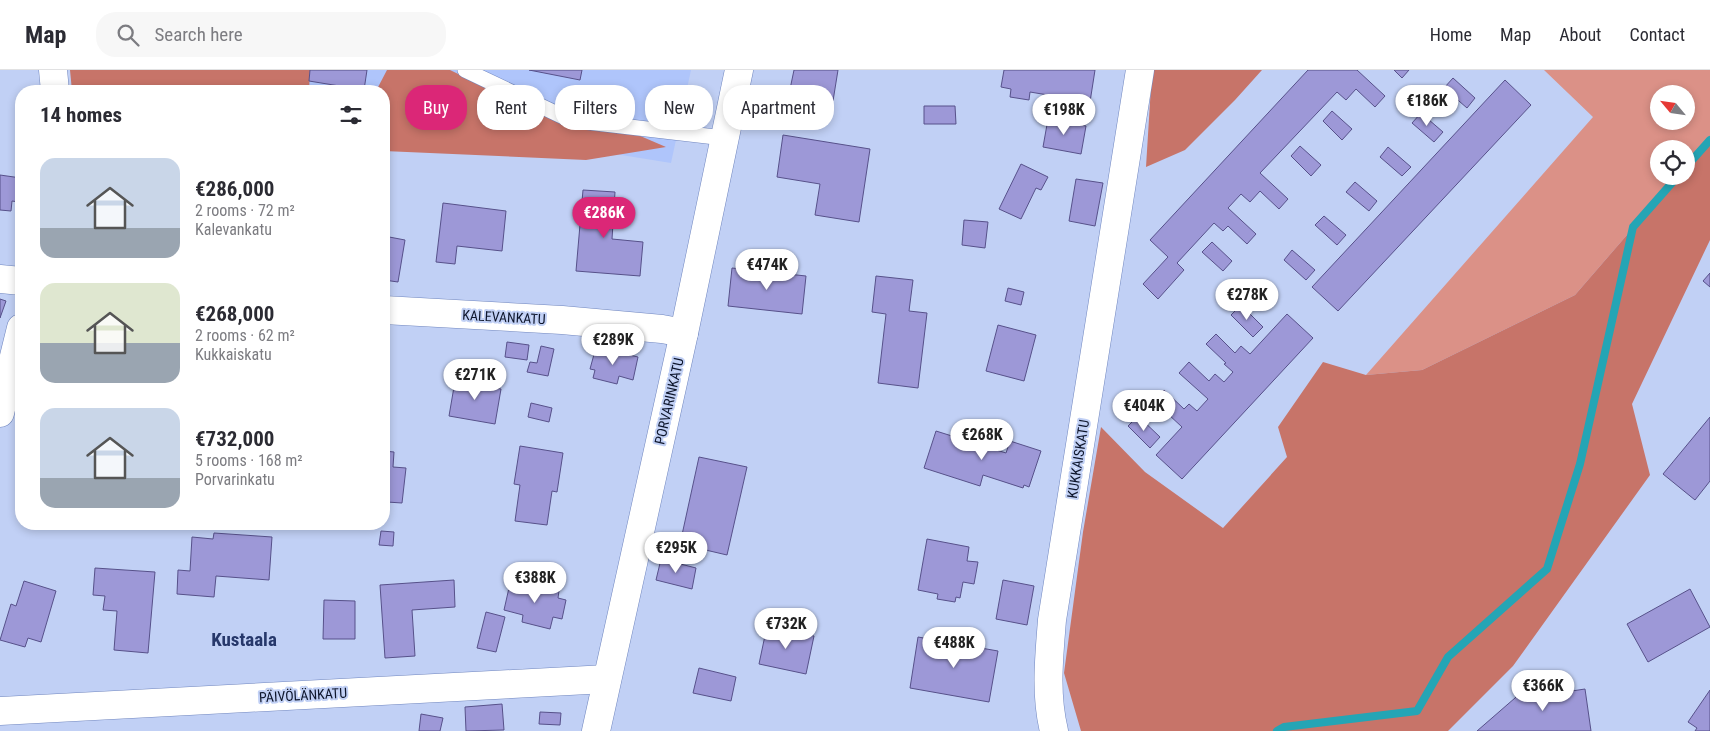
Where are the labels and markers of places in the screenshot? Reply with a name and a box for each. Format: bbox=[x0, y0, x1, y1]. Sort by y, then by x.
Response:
pin: €186K bbox=[1392, 85, 1462, 127]
pin: €198K bbox=[1029, 93, 1099, 136]
pin: €286K bbox=[569, 196, 639, 239]
pin: €474K bbox=[732, 248, 802, 291]
pin: €278K bbox=[1212, 278, 1282, 321]
pin: €289K bbox=[578, 324, 648, 366]
pin: €271K bbox=[440, 358, 510, 401]
pin: €404K bbox=[1109, 390, 1179, 432]
pin: €268K bbox=[947, 418, 1017, 461]
pin: €295K bbox=[641, 532, 711, 574]
pin: €388K bbox=[500, 562, 570, 604]
pin: €732K bbox=[751, 608, 821, 650]
pin: €488K bbox=[919, 626, 989, 669]
pin: €366K bbox=[1508, 670, 1578, 712]

